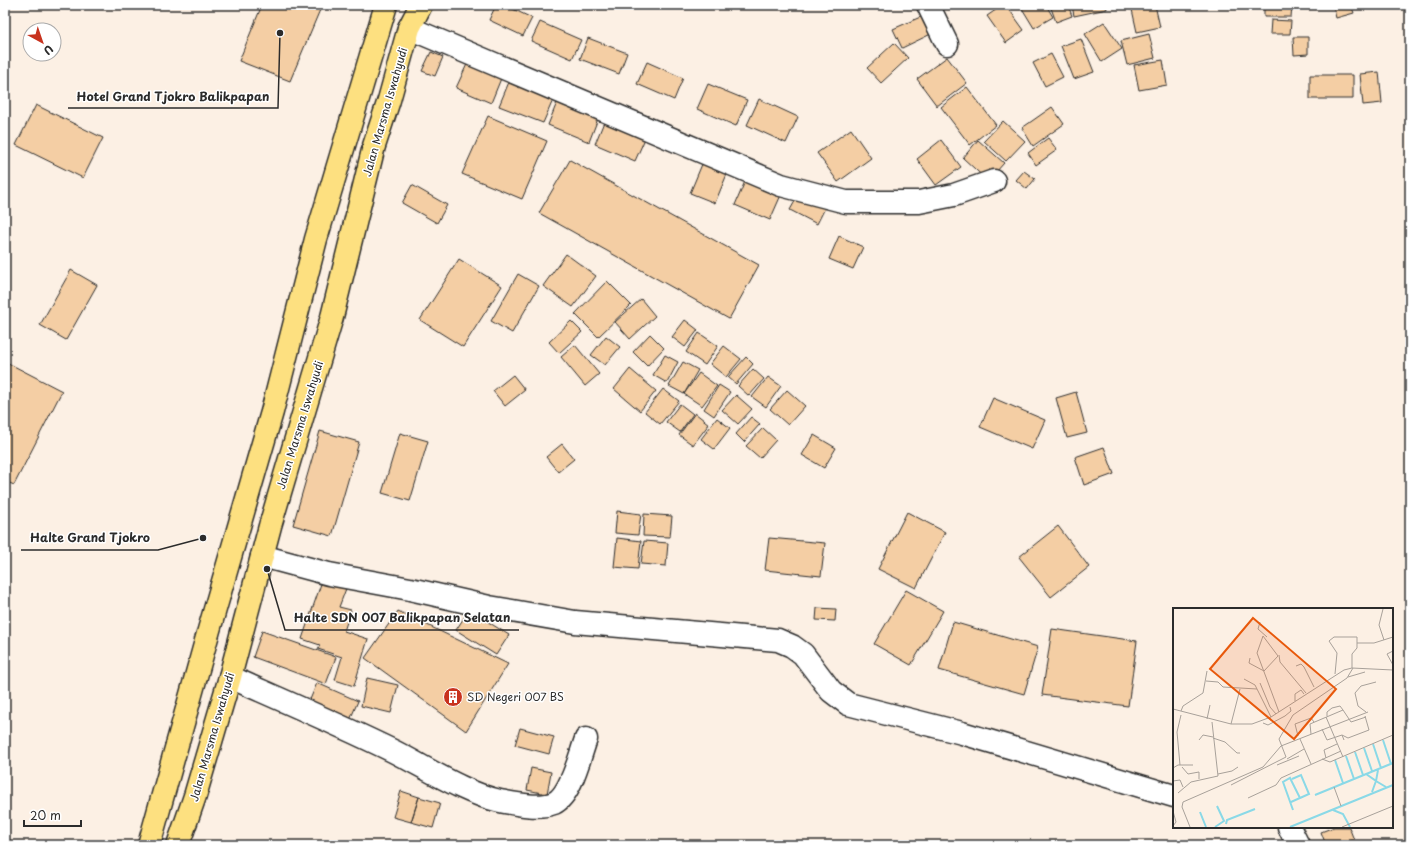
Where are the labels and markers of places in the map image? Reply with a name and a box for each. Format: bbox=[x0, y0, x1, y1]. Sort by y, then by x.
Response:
callout: Hotel Grand Tjokro Balikpapan bbox=[68, 84, 278, 108]
callout: Halte Grand Tjokro bbox=[21, 526, 158, 550]
callout: Halte SDN 007 Balikpapan Selatan bbox=[285, 606, 519, 630]
building icon: SD Negeri 007 BS bbox=[442, 686, 464, 708]
place label: SD Negeri 007 BS bbox=[467, 688, 564, 705]

